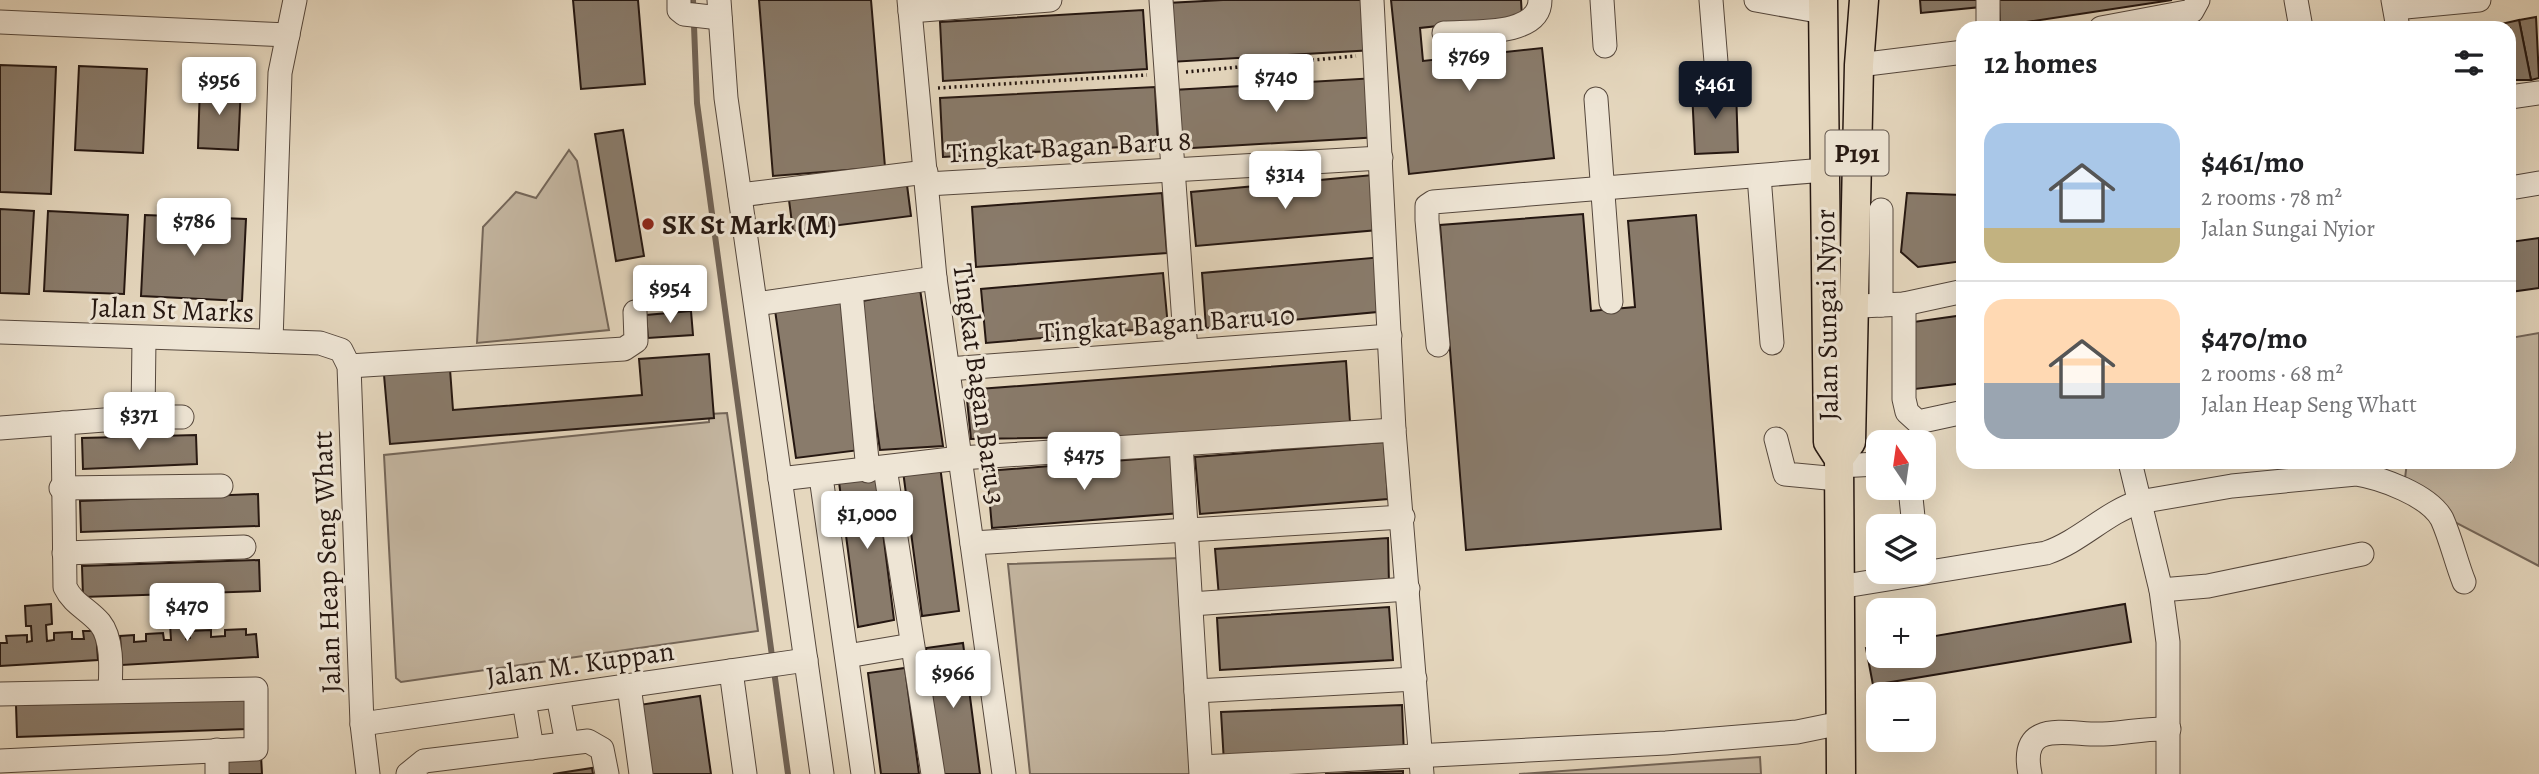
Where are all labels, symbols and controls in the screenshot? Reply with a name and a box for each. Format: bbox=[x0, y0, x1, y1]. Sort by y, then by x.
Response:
pin: $769 bbox=[1428, 34, 1510, 93]
text: $769 bbox=[1448, 40, 1490, 71]
text: 12 homes bbox=[1984, 43, 2097, 83]
icon: filters bbox=[2450, 44, 2488, 82]
pin: $740 bbox=[1235, 54, 1317, 114]
pin: $956 bbox=[178, 58, 260, 117]
text: $740 bbox=[1255, 61, 1297, 92]
pin: $461 bbox=[1674, 61, 1756, 121]
text: $956 bbox=[198, 64, 240, 95]
text: $461 bbox=[1695, 68, 1735, 99]
street label: Tingkat Bagan Baru 8 bbox=[946, 122, 1192, 172]
road number: P191 bbox=[1826, 130, 1888, 176]
text: $461/mo bbox=[2201, 142, 2304, 182]
icon: home bbox=[2040, 151, 2124, 235]
pin: $314 bbox=[1244, 152, 1326, 211]
text: $314 bbox=[1265, 158, 1305, 189]
text: 2 rooms · 78 m² bbox=[2201, 182, 2342, 213]
pin: $786 bbox=[153, 198, 235, 258]
text: $786 bbox=[173, 205, 215, 236]
place label: SK St Mark (M) bbox=[662, 206, 837, 244]
street label: Jalan Sungai Nyior bbox=[1806, 208, 1848, 421]
text: Jalan Sungai Nyior bbox=[2201, 213, 2375, 244]
marker: SK St Mark (M) bbox=[640, 216, 656, 232]
street label: Tingkat Bagan Baru 3 bbox=[943, 261, 1015, 507]
pin: $954 bbox=[629, 266, 711, 325]
text: $954 bbox=[649, 272, 691, 303]
street label: Jalan St Marks bbox=[89, 288, 255, 332]
street label: Tingkat Bagan Baru 10 bbox=[1038, 296, 1296, 352]
text: $470/mo bbox=[2201, 318, 2307, 358]
icon: home bbox=[2040, 327, 2124, 411]
text: 2 rooms · 68 m² bbox=[2201, 358, 2343, 389]
text: Jalan Heap Seng Whatt bbox=[2201, 389, 2417, 420]
pin: $371 bbox=[98, 392, 180, 452]
text: $371 bbox=[120, 399, 158, 430]
street label: Jalan Heap Seng Whatt bbox=[303, 430, 351, 694]
north arrow bbox=[1866, 430, 1936, 500]
map controls bbox=[1866, 430, 1936, 752]
pin: $475 bbox=[1043, 433, 1125, 492]
text: $475 bbox=[1063, 439, 1105, 470]
pin: $1,000 bbox=[810, 491, 924, 551]
text: $1,000 bbox=[837, 498, 897, 529]
button: layers bbox=[1866, 514, 1936, 584]
pin: $470 bbox=[146, 584, 228, 643]
text: $470 bbox=[166, 590, 208, 621]
button: + bbox=[1866, 598, 1936, 668]
street label: Jalan M. Kuppan bbox=[484, 632, 677, 696]
pin: $966 bbox=[912, 650, 994, 710]
text: $966 bbox=[932, 657, 974, 688]
button: − bbox=[1866, 682, 1936, 752]

